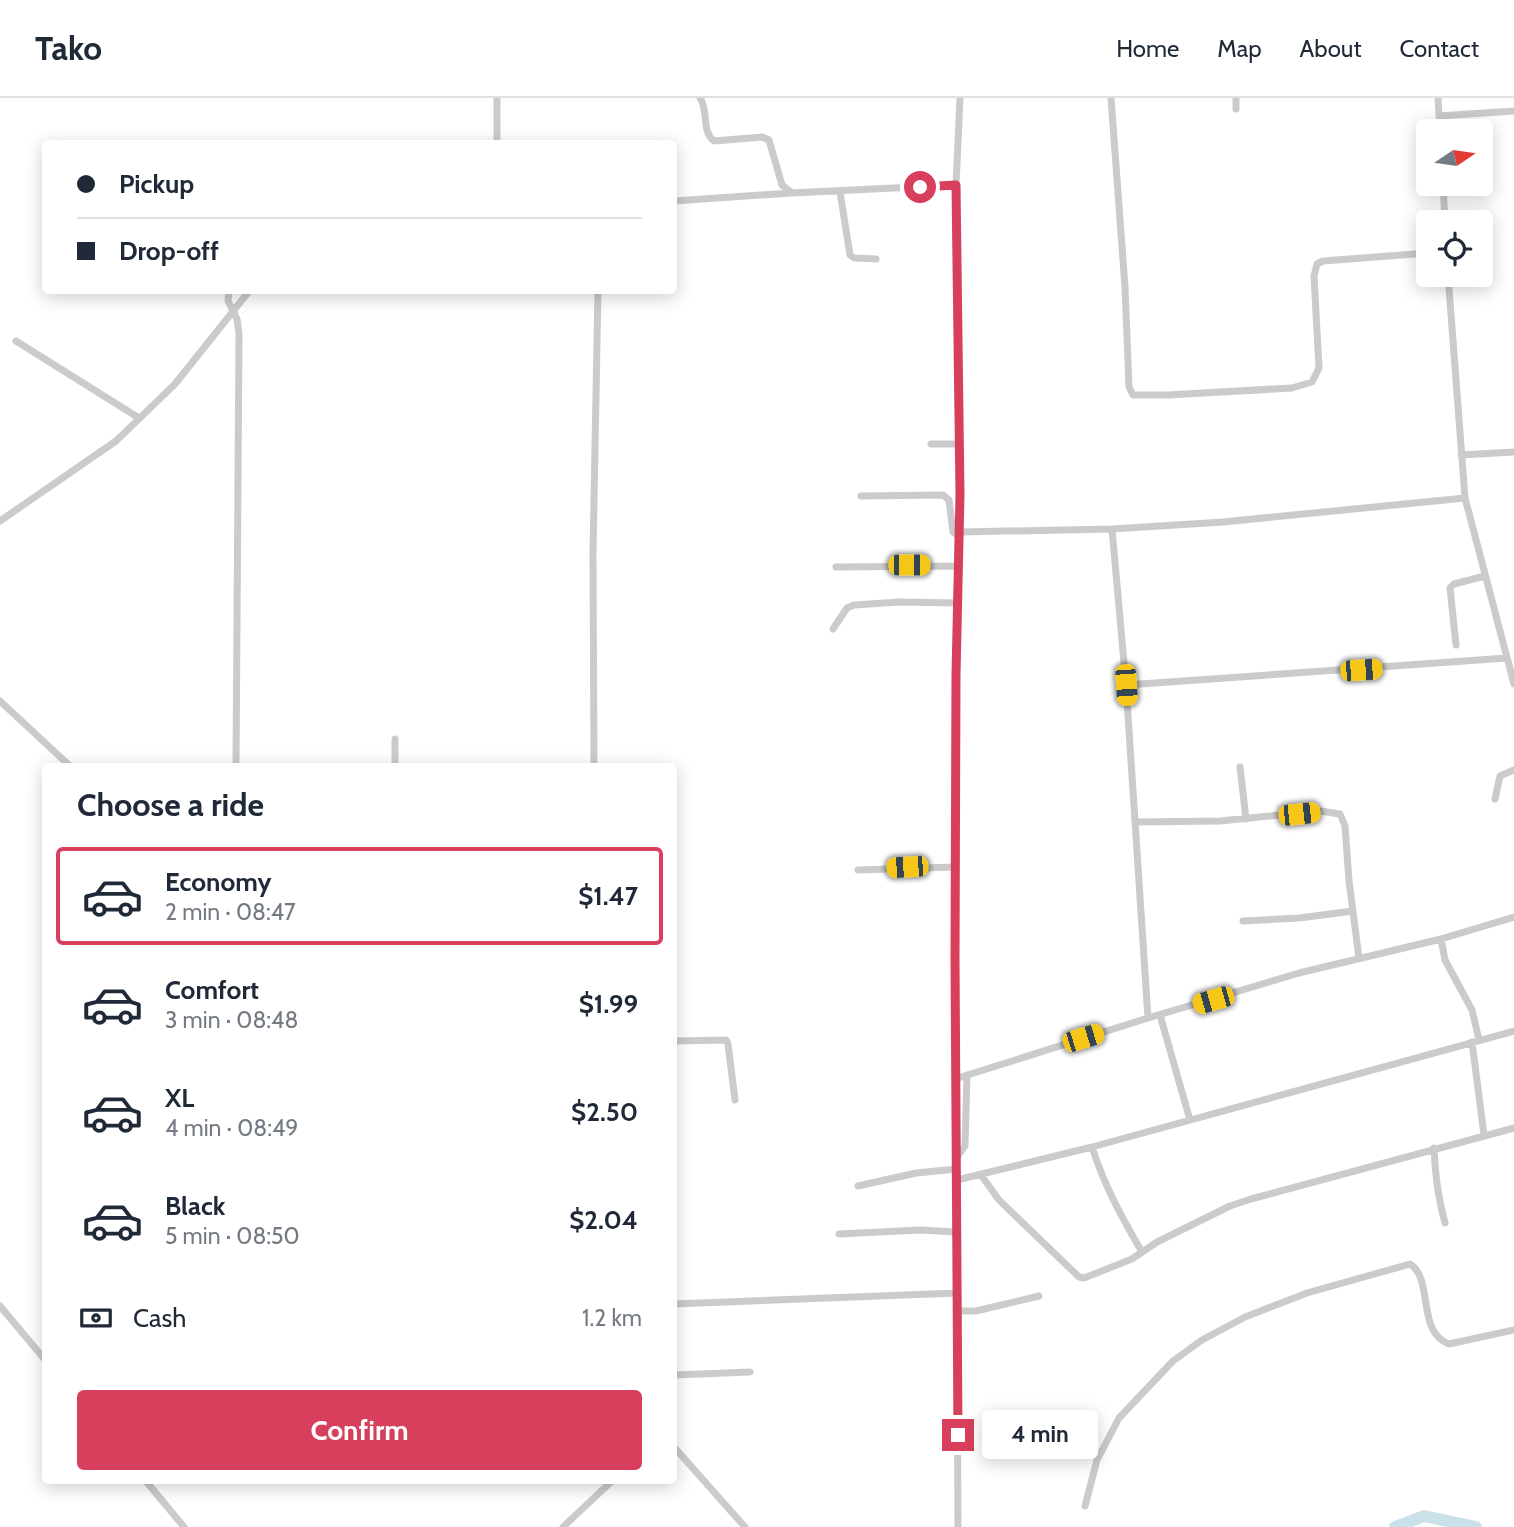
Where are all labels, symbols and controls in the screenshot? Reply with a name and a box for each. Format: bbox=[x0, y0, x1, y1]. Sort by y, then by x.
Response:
text: Tako bbox=[35, 28, 102, 68]
text: Home bbox=[1116, 34, 1179, 63]
text: Map bbox=[1217, 34, 1262, 63]
text: About bbox=[1300, 34, 1362, 63]
text: Contact bbox=[1400, 34, 1479, 63]
north arrow bbox=[1416, 119, 1493, 196]
map controls bbox=[1416, 119, 1493, 287]
text: Pickup bbox=[119, 168, 194, 200]
route start bbox=[904, 171, 936, 203]
button: locate bbox=[1416, 210, 1493, 287]
text: Drop-off bbox=[119, 235, 219, 267]
car bbox=[889, 555, 931, 576]
car bbox=[1340, 658, 1383, 682]
car bbox=[1115, 663, 1138, 707]
text: Choose a ride bbox=[77, 785, 264, 824]
car bbox=[1278, 801, 1321, 827]
car bbox=[886, 855, 929, 879]
icon: car bbox=[81, 865, 144, 928]
text: Economy bbox=[165, 866, 271, 898]
text: $1.47 bbox=[578, 880, 638, 912]
text: 2 min · 08:47 bbox=[165, 898, 296, 926]
icon: car bbox=[81, 973, 144, 1036]
text: Comfort bbox=[165, 974, 259, 1006]
car bbox=[1190, 984, 1237, 1016]
text: $1.99 bbox=[579, 988, 638, 1020]
text: 3 min · 08:48 bbox=[165, 1006, 298, 1034]
car bbox=[1060, 1022, 1107, 1054]
icon: car bbox=[81, 1081, 144, 1144]
text: XL bbox=[165, 1082, 194, 1114]
text: $2.50 bbox=[571, 1096, 638, 1128]
text: 4 min · 08:49 bbox=[165, 1114, 298, 1142]
icon: car bbox=[81, 1189, 144, 1252]
text: Black bbox=[165, 1190, 225, 1222]
text: $2.04 bbox=[569, 1204, 638, 1236]
text: 5 min · 08:50 bbox=[165, 1222, 300, 1250]
icon: cash bbox=[77, 1299, 115, 1337]
text: Cash bbox=[133, 1302, 186, 1334]
text: 1.2 km bbox=[582, 1304, 642, 1332]
button: Confirm bbox=[77, 1390, 642, 1470]
callout: 4 min bbox=[982, 1410, 1098, 1460]
route end bbox=[942, 1419, 974, 1451]
text: 4 min bbox=[1011, 1420, 1069, 1448]

